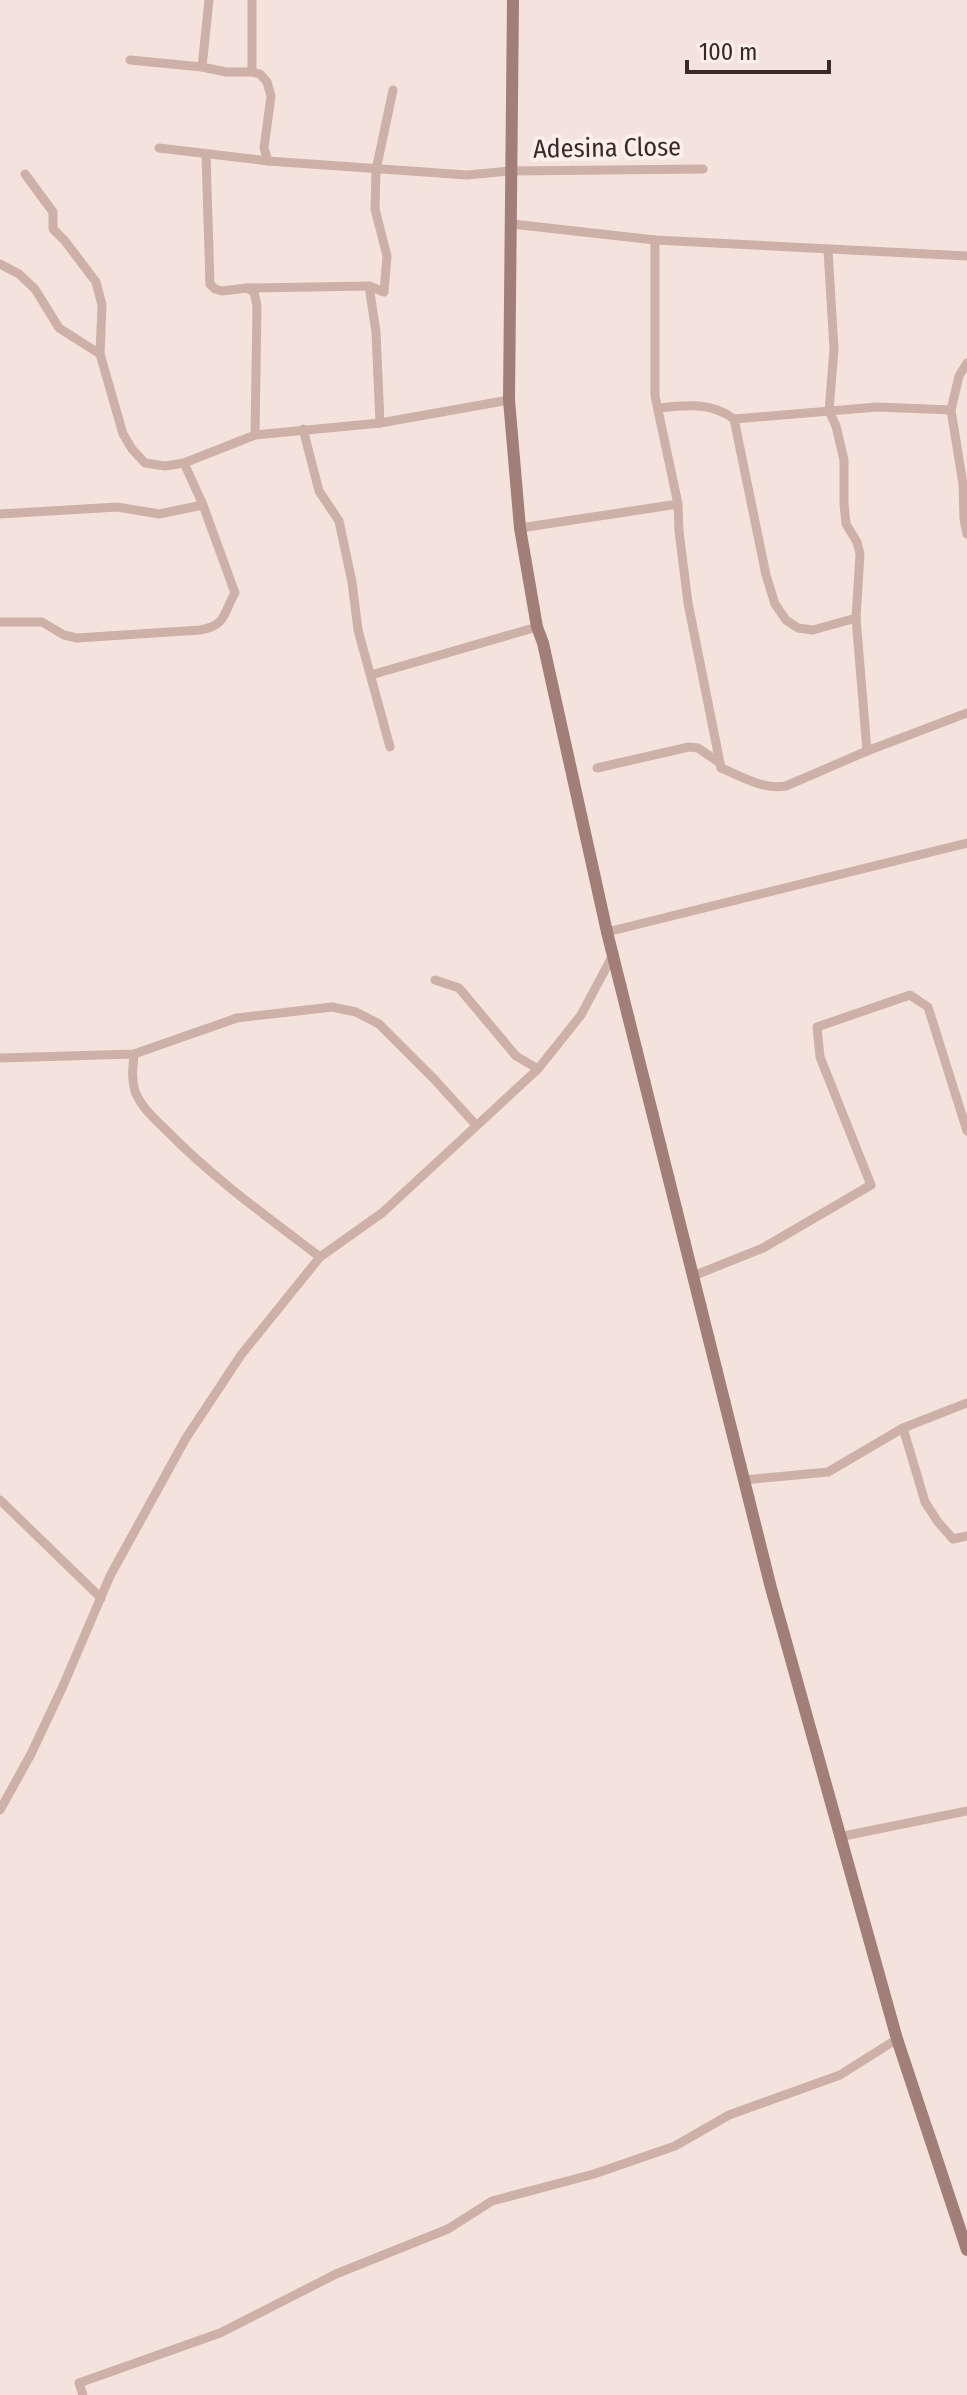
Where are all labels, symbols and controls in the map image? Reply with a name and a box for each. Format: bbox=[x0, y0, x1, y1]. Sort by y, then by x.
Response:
scale bar bbox=[687, 24, 829, 74]
text: 100 m bbox=[699, 38, 757, 66]
street label: Adesina Close bbox=[533, 131, 681, 165]

